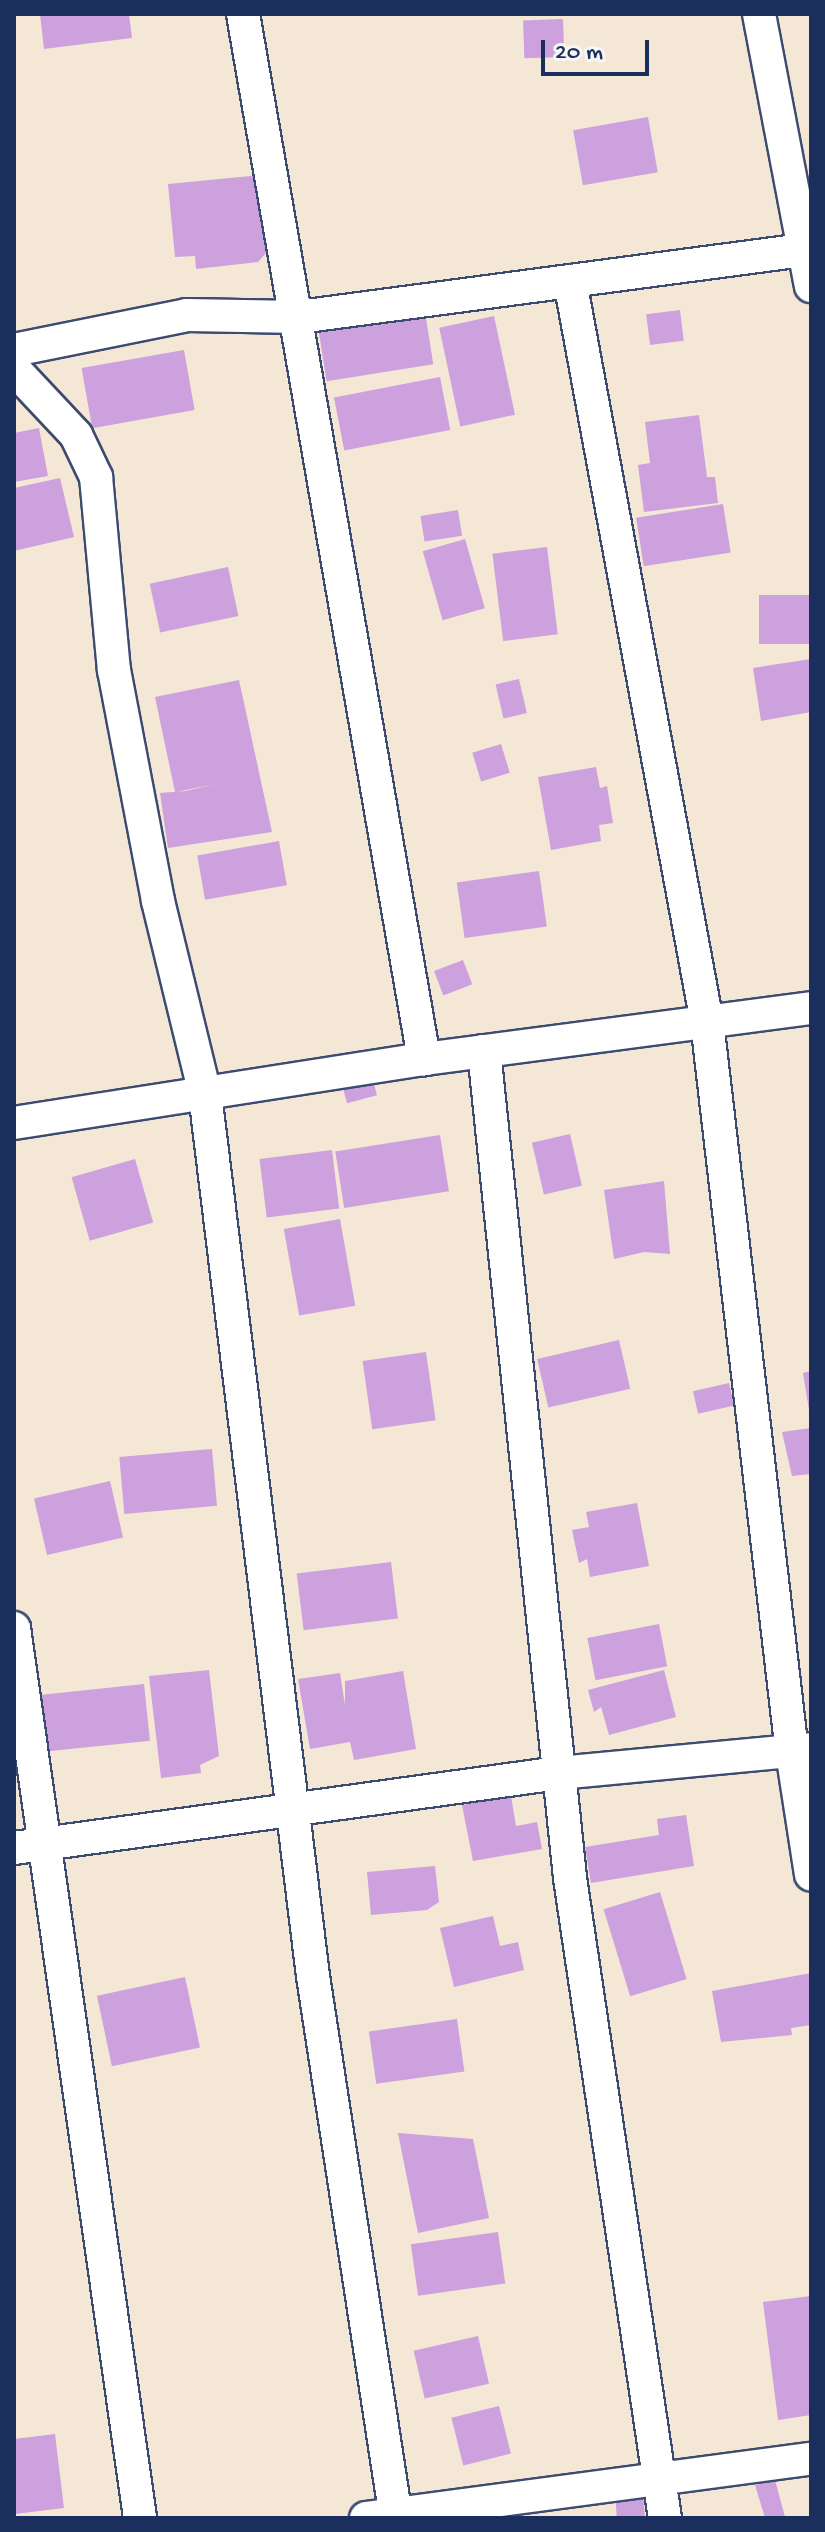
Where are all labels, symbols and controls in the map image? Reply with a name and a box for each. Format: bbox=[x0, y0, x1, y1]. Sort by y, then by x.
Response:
scale bar bbox=[545, 24, 653, 74]
text: 20 m bbox=[555, 39, 603, 68]

